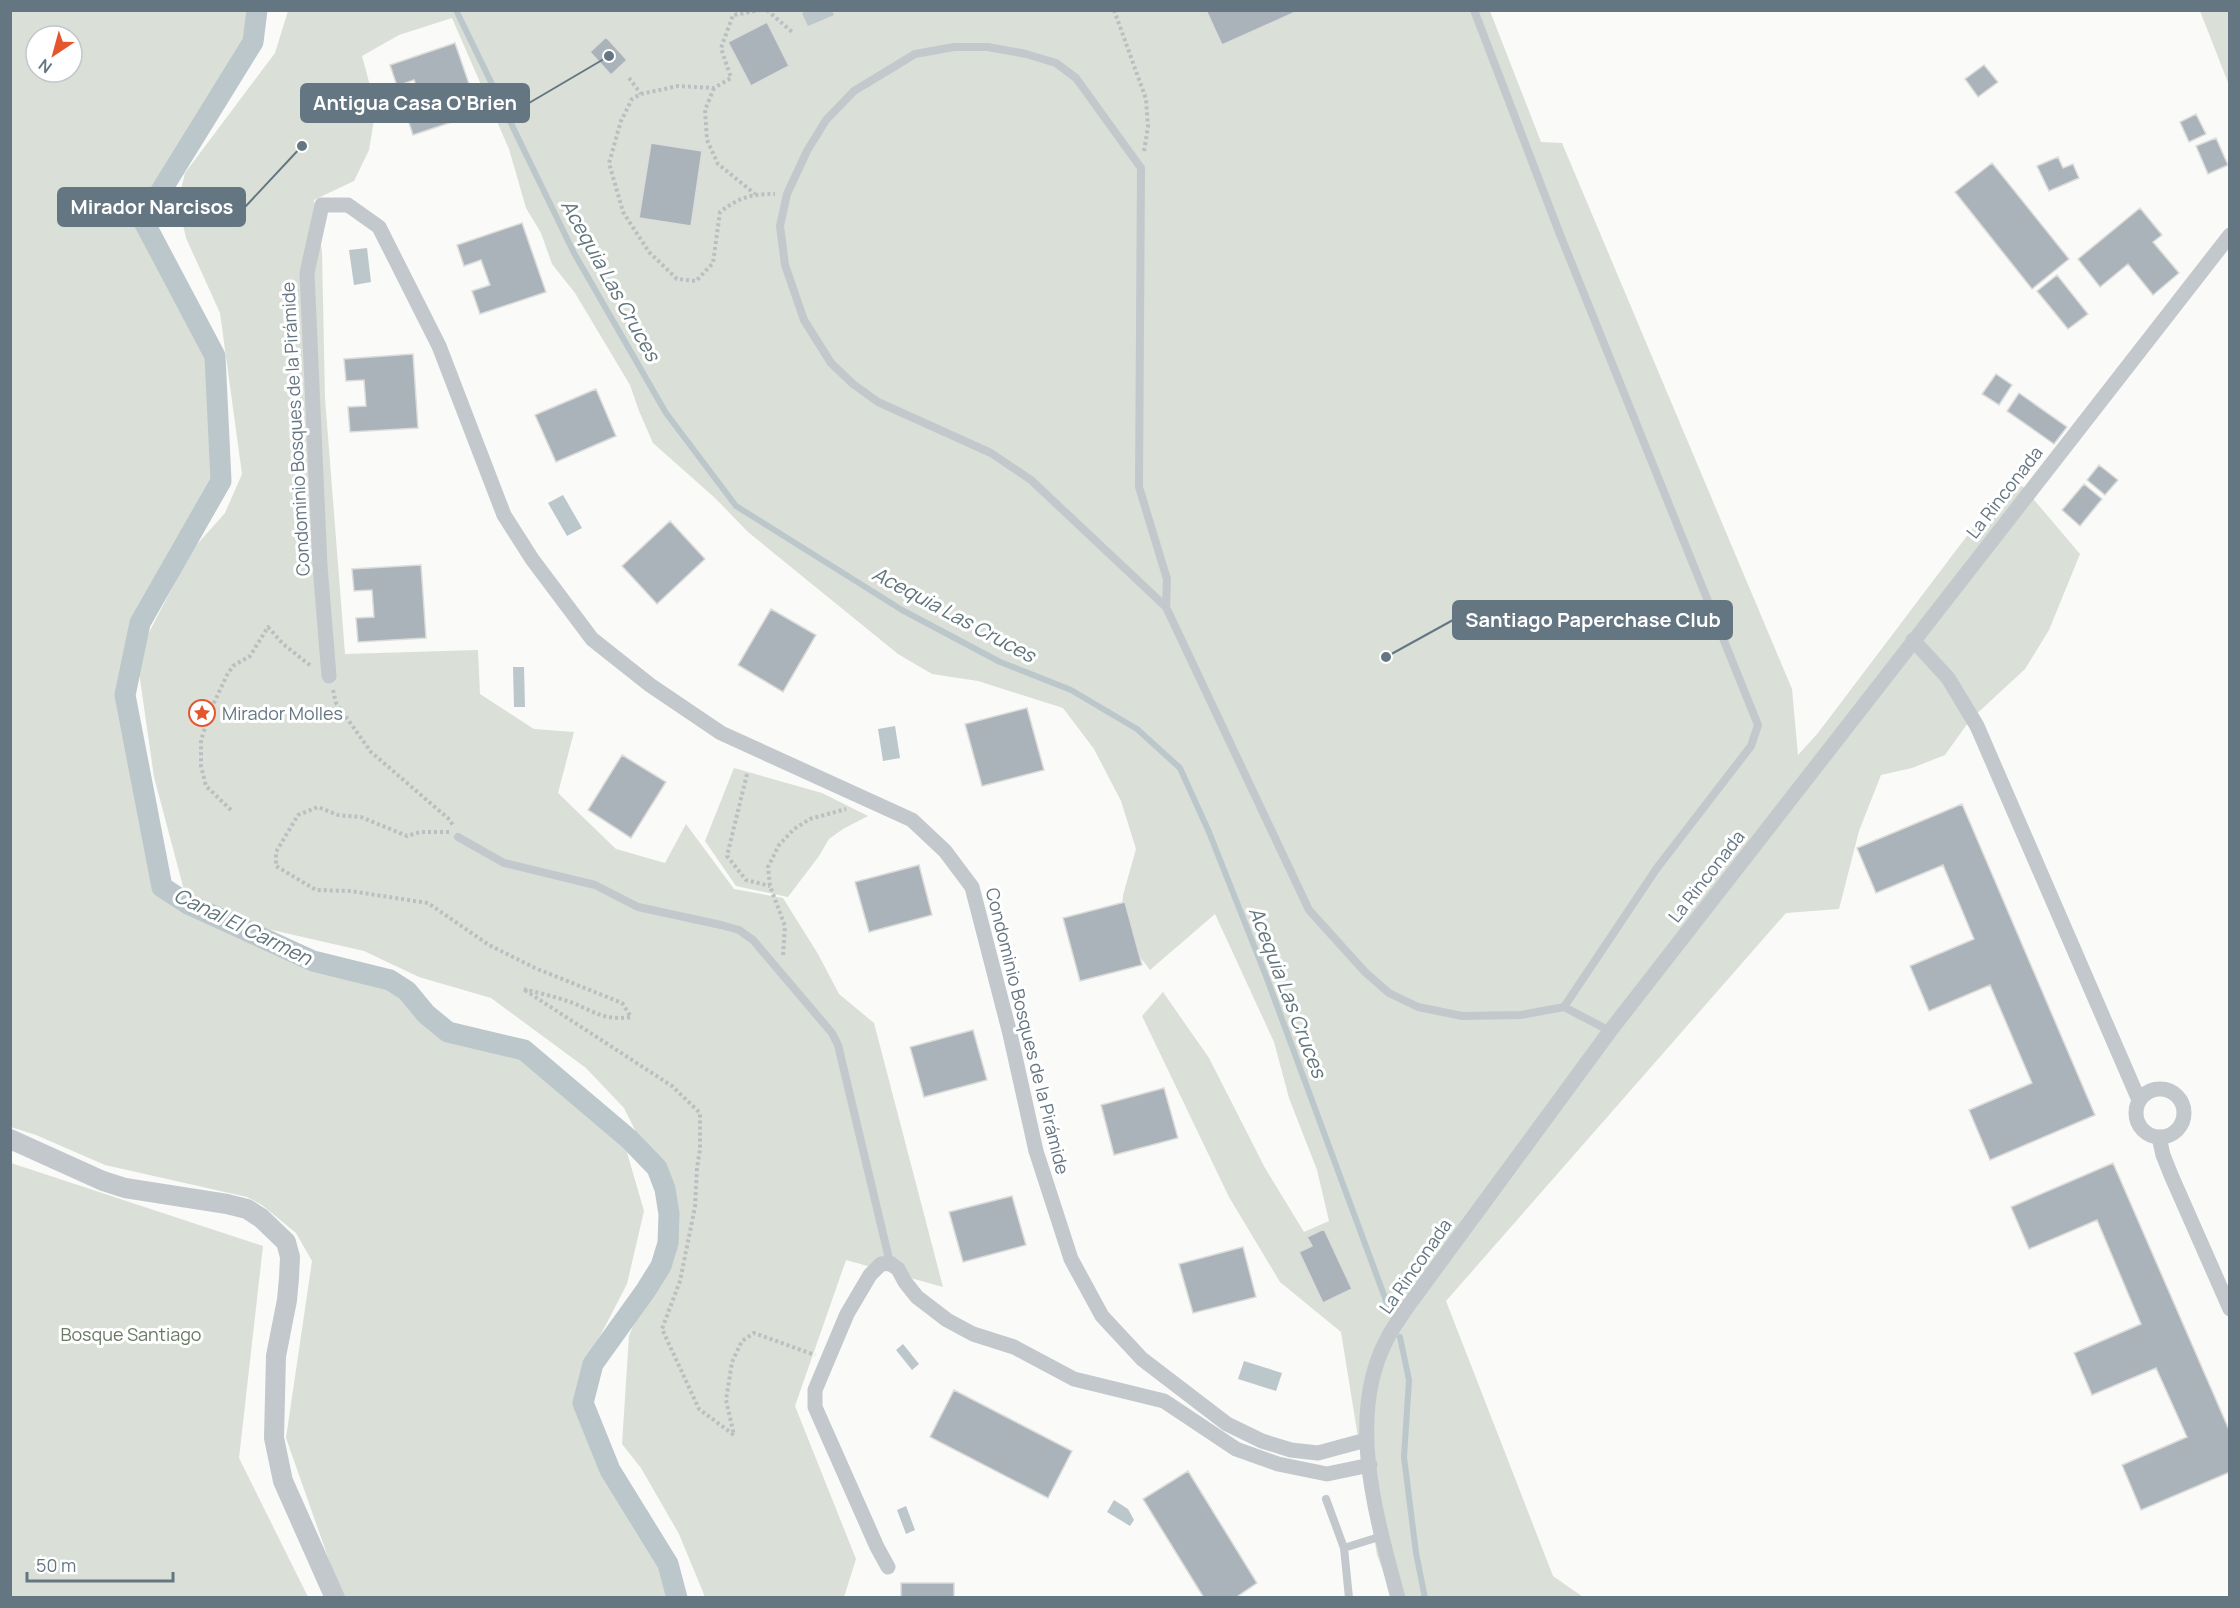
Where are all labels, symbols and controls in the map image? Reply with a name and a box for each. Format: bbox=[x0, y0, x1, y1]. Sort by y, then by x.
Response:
north arrow bbox=[24, 24, 84, 84]
text: N bbox=[34, 54, 56, 78]
callout: Antigua Casa O'Brien bbox=[301, 84, 529, 122]
text: Antigua Casa O'Brien bbox=[313, 89, 517, 116]
callout: Mirador Narcisos bbox=[58, 188, 245, 226]
text: Mirador Narcisos bbox=[71, 193, 234, 220]
water label: Acequia Las Cruces bbox=[555, 194, 667, 367]
street label: Condominio Bosques de la Pirámide bbox=[275, 281, 315, 577]
street label: La Rinconada bbox=[1960, 441, 2048, 543]
water label: Acequia Las Cruces bbox=[868, 560, 1041, 669]
callout: Santiago Paperchase Club bbox=[1453, 601, 1732, 639]
text: Santiago Paperchase Club bbox=[1465, 606, 1721, 633]
place icon: Mirador Molles bbox=[187, 698, 217, 728]
place label: Mirador Molles bbox=[222, 701, 343, 725]
street label: La Rinconada bbox=[1662, 825, 1750, 927]
water label: Canal El Carmen bbox=[170, 881, 317, 971]
street label: Condominio Bosques de la Pirámide bbox=[981, 885, 1075, 1177]
water label: Acequia Las Cruces bbox=[1243, 903, 1334, 1083]
street label: La Rinconada bbox=[1373, 1214, 1457, 1318]
park label: Bosque Santiago bbox=[60, 1322, 202, 1346]
scale bar bbox=[27, 1545, 172, 1583]
text: 50 m bbox=[36, 1553, 76, 1577]

